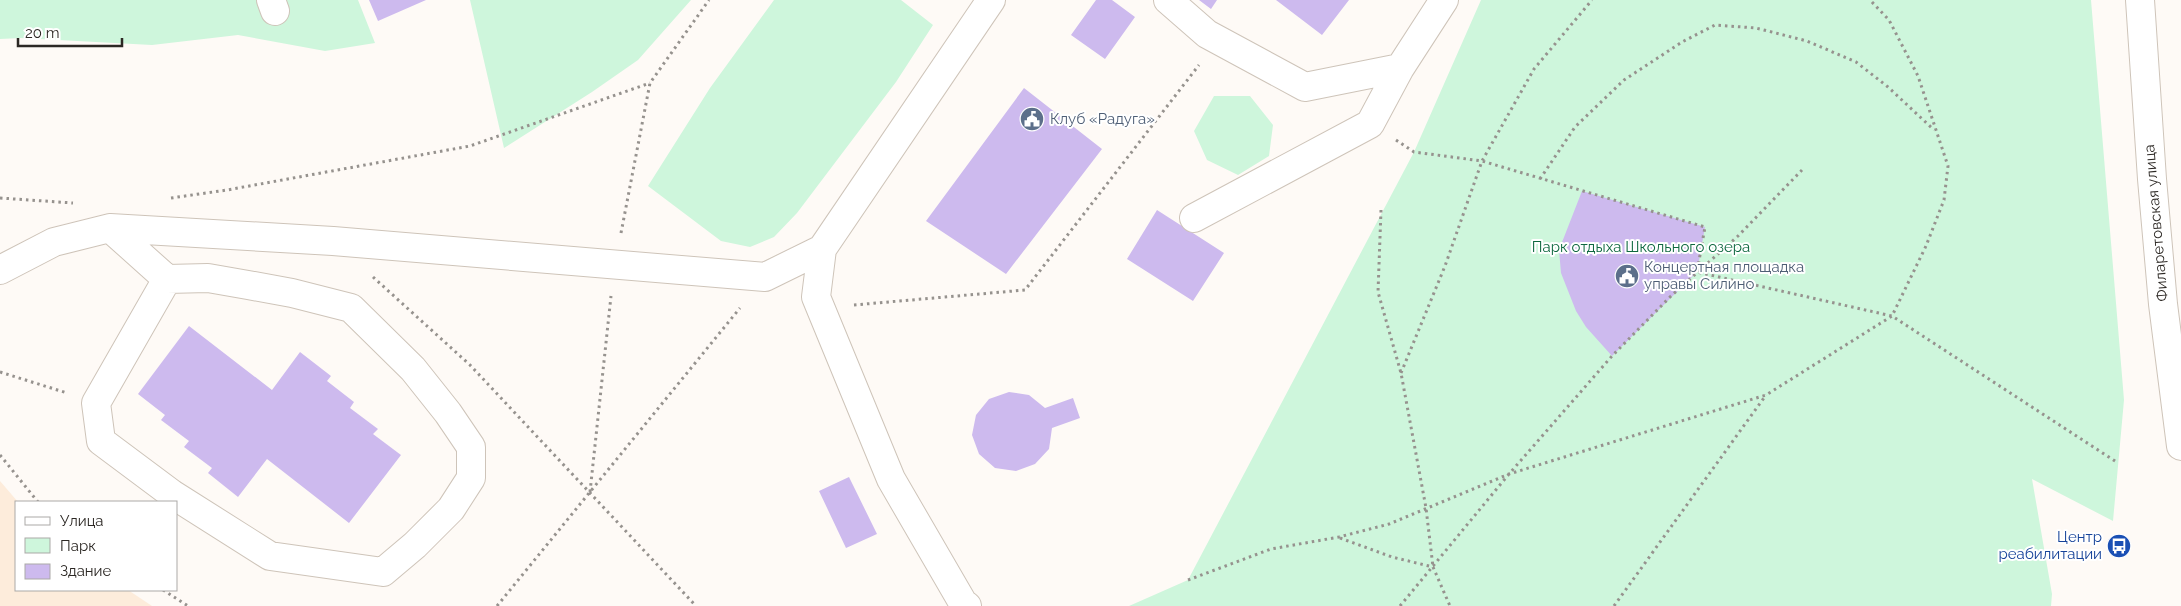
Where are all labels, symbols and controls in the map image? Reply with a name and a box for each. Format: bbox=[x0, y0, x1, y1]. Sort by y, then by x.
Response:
scale bar bbox=[18, 15, 121, 47]
text: 20 m bbox=[25, 24, 60, 42]
public building icon: Клуб «Радуга» bbox=[1019, 106, 1045, 132]
place label: Клуб «Радуга» bbox=[1050, 110, 1155, 128]
street label: Филаретовская улица bbox=[2140, 144, 2172, 302]
park label: Парк отдыха Школьного озера bbox=[1532, 238, 1750, 256]
place label: Концертная площадка управы Силино bbox=[1644, 258, 1804, 293]
public building icon: Концертная площадка управы Силино bbox=[1614, 263, 1640, 289]
legend bbox=[15, 501, 178, 591]
text: Улица bbox=[60, 512, 104, 530]
place label: Центр реабилитации bbox=[1998, 528, 2102, 563]
bus stop icon: Центр реабилитации bbox=[2106, 533, 2132, 559]
text: Парк bbox=[60, 537, 96, 555]
text: Здание bbox=[60, 562, 112, 580]

